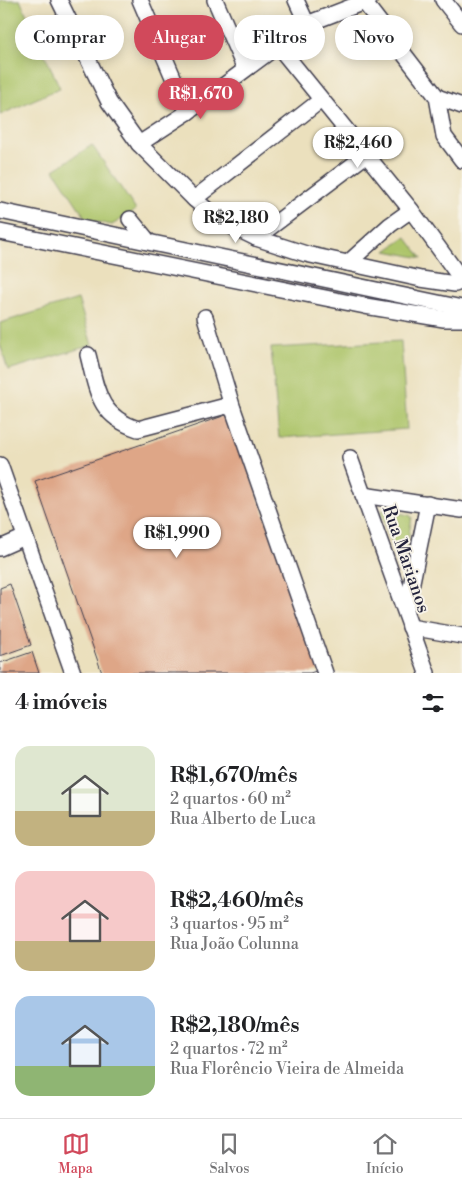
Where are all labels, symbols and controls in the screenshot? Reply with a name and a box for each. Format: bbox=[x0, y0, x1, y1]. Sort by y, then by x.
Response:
chip: Comprar bbox=[15, 15, 124, 60]
chip: Alugar bbox=[134, 15, 224, 60]
chip: Filtros bbox=[234, 15, 325, 60]
chip: Novo bbox=[335, 15, 413, 60]
pin: R$1,670 bbox=[155, 78, 247, 120]
text: R$1,670 bbox=[169, 84, 233, 104]
pin: R$2,460 bbox=[312, 126, 404, 169]
text: R$2,460 bbox=[324, 133, 392, 153]
pin: R$2,180 bbox=[190, 202, 282, 244]
text: R$2,180 bbox=[203, 208, 269, 228]
street label: Rua Marianos bbox=[377, 502, 435, 616]
pin: R$1,990 bbox=[131, 516, 223, 559]
text: R$1,990 bbox=[144, 523, 210, 543]
icon: filters bbox=[419, 689, 447, 717]
text: 4 imóveis bbox=[15, 690, 107, 716]
text: R$1,670/mês bbox=[170, 763, 297, 789]
icon: home bbox=[55, 766, 115, 826]
text: 2 quartos · 60 m² bbox=[170, 789, 291, 809]
text: Rua Alberto de Luca bbox=[170, 809, 316, 829]
text: R$2,460/mês bbox=[170, 888, 304, 914]
icon: home bbox=[55, 891, 115, 951]
text: 3 quartos · 95 m² bbox=[170, 914, 289, 934]
text: Rua João Colunna bbox=[170, 934, 299, 954]
text: R$2,180/mês bbox=[170, 1013, 300, 1039]
icon: home bbox=[55, 1016, 115, 1076]
text: 2 quartos · 72 m² bbox=[170, 1039, 288, 1059]
text: Rua Florêncio Vieira de Almeida bbox=[170, 1059, 404, 1079]
tab: Mapa bbox=[58, 1130, 93, 1178]
tab: Salvos bbox=[209, 1130, 249, 1178]
tab: Início bbox=[366, 1130, 404, 1178]

